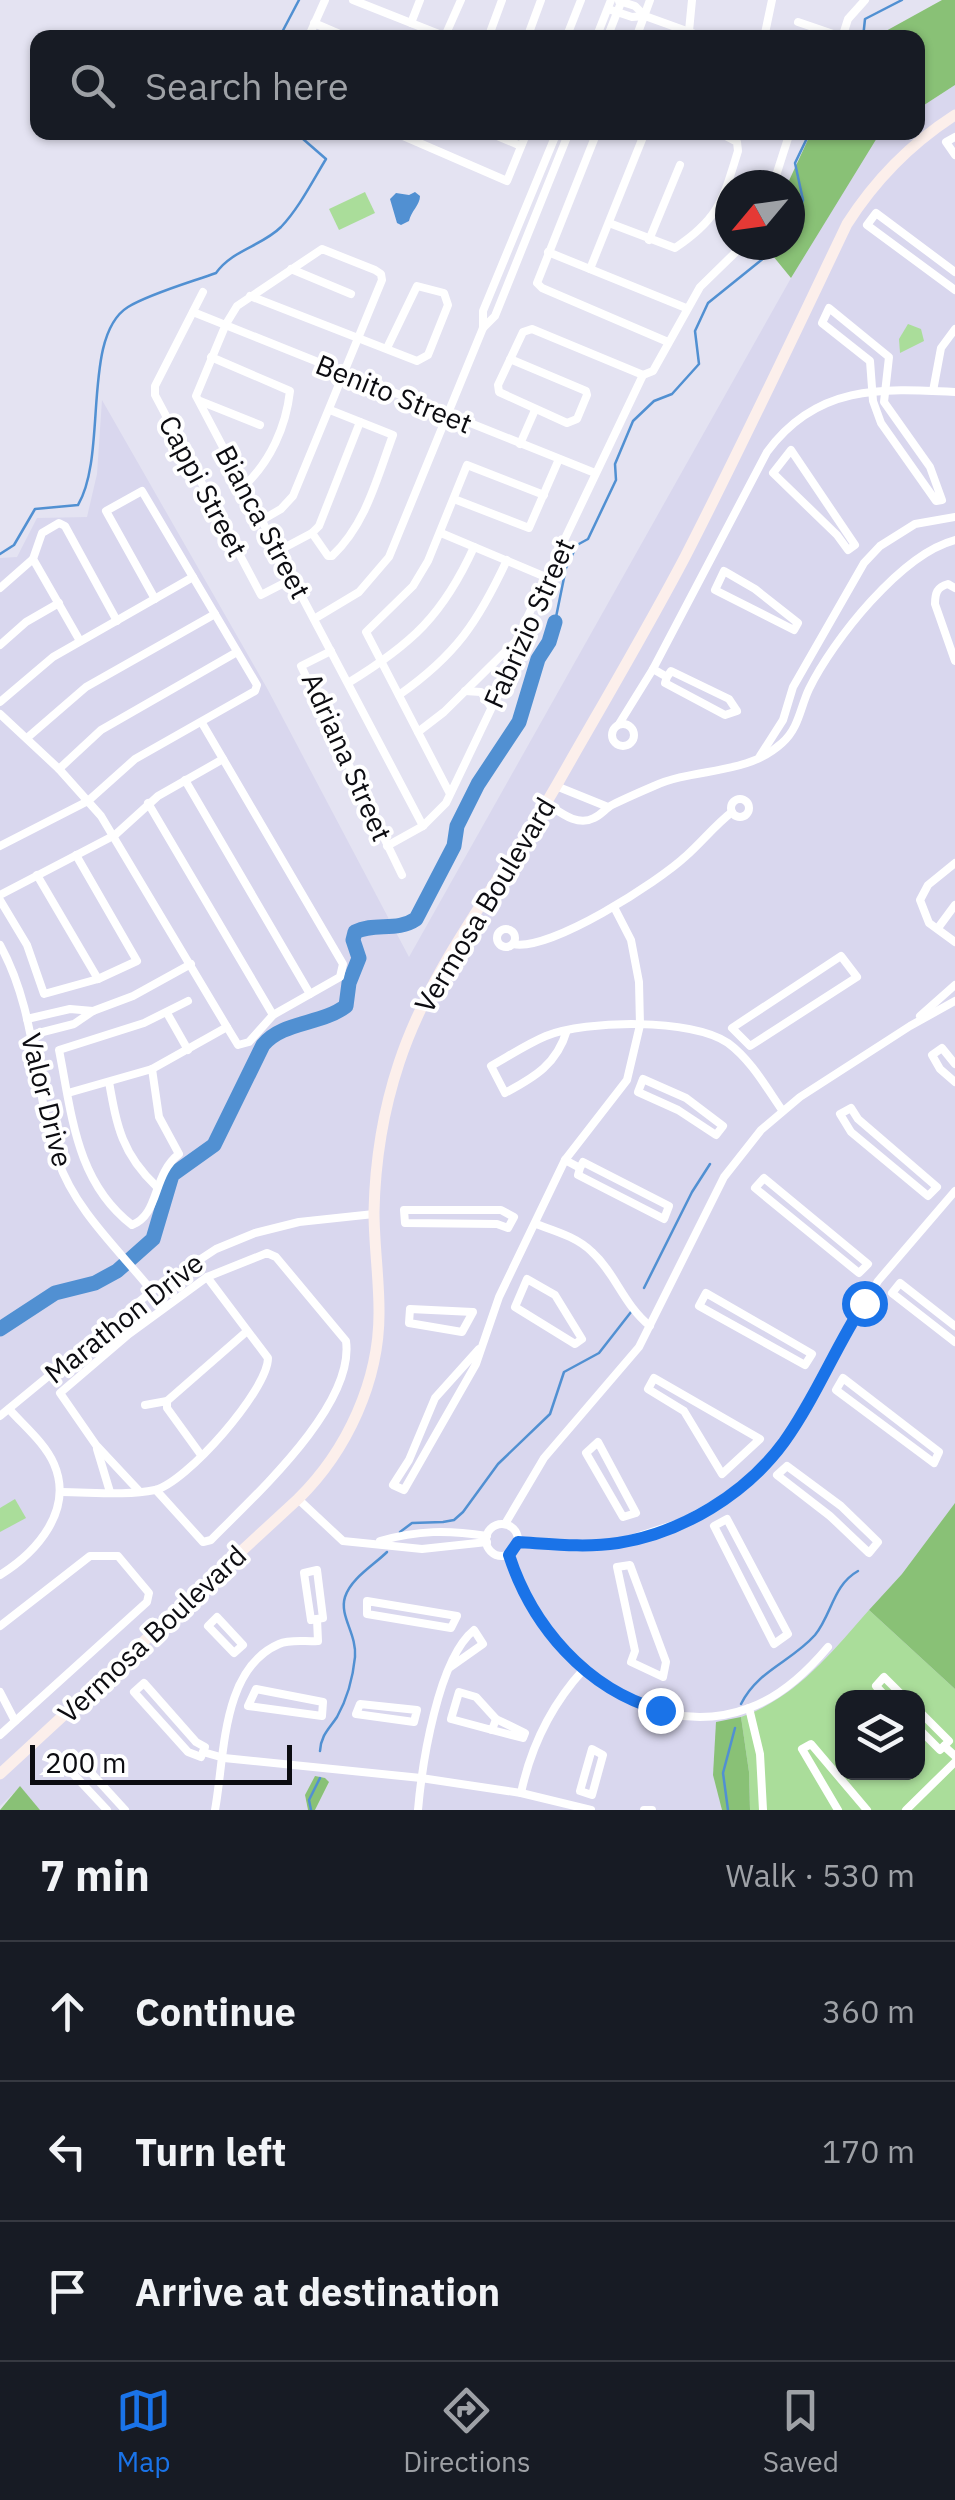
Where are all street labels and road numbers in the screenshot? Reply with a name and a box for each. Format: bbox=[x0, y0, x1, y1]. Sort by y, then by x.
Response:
street label: Benito Street bbox=[311, 345, 478, 442]
street label: Cappi Street bbox=[151, 409, 256, 563]
street label: Bianca Street bbox=[208, 439, 319, 605]
street label: Fabrizio Street bbox=[475, 532, 582, 713]
street label: Adriana Street bbox=[294, 667, 401, 847]
street label: Vermosa Boulevard bbox=[406, 790, 563, 1019]
street label: Valor Drive bbox=[13, 1029, 82, 1171]
street label: Marathon Drive bbox=[37, 1244, 211, 1391]
street label: Vermosa Boulevard bbox=[50, 1537, 254, 1731]

